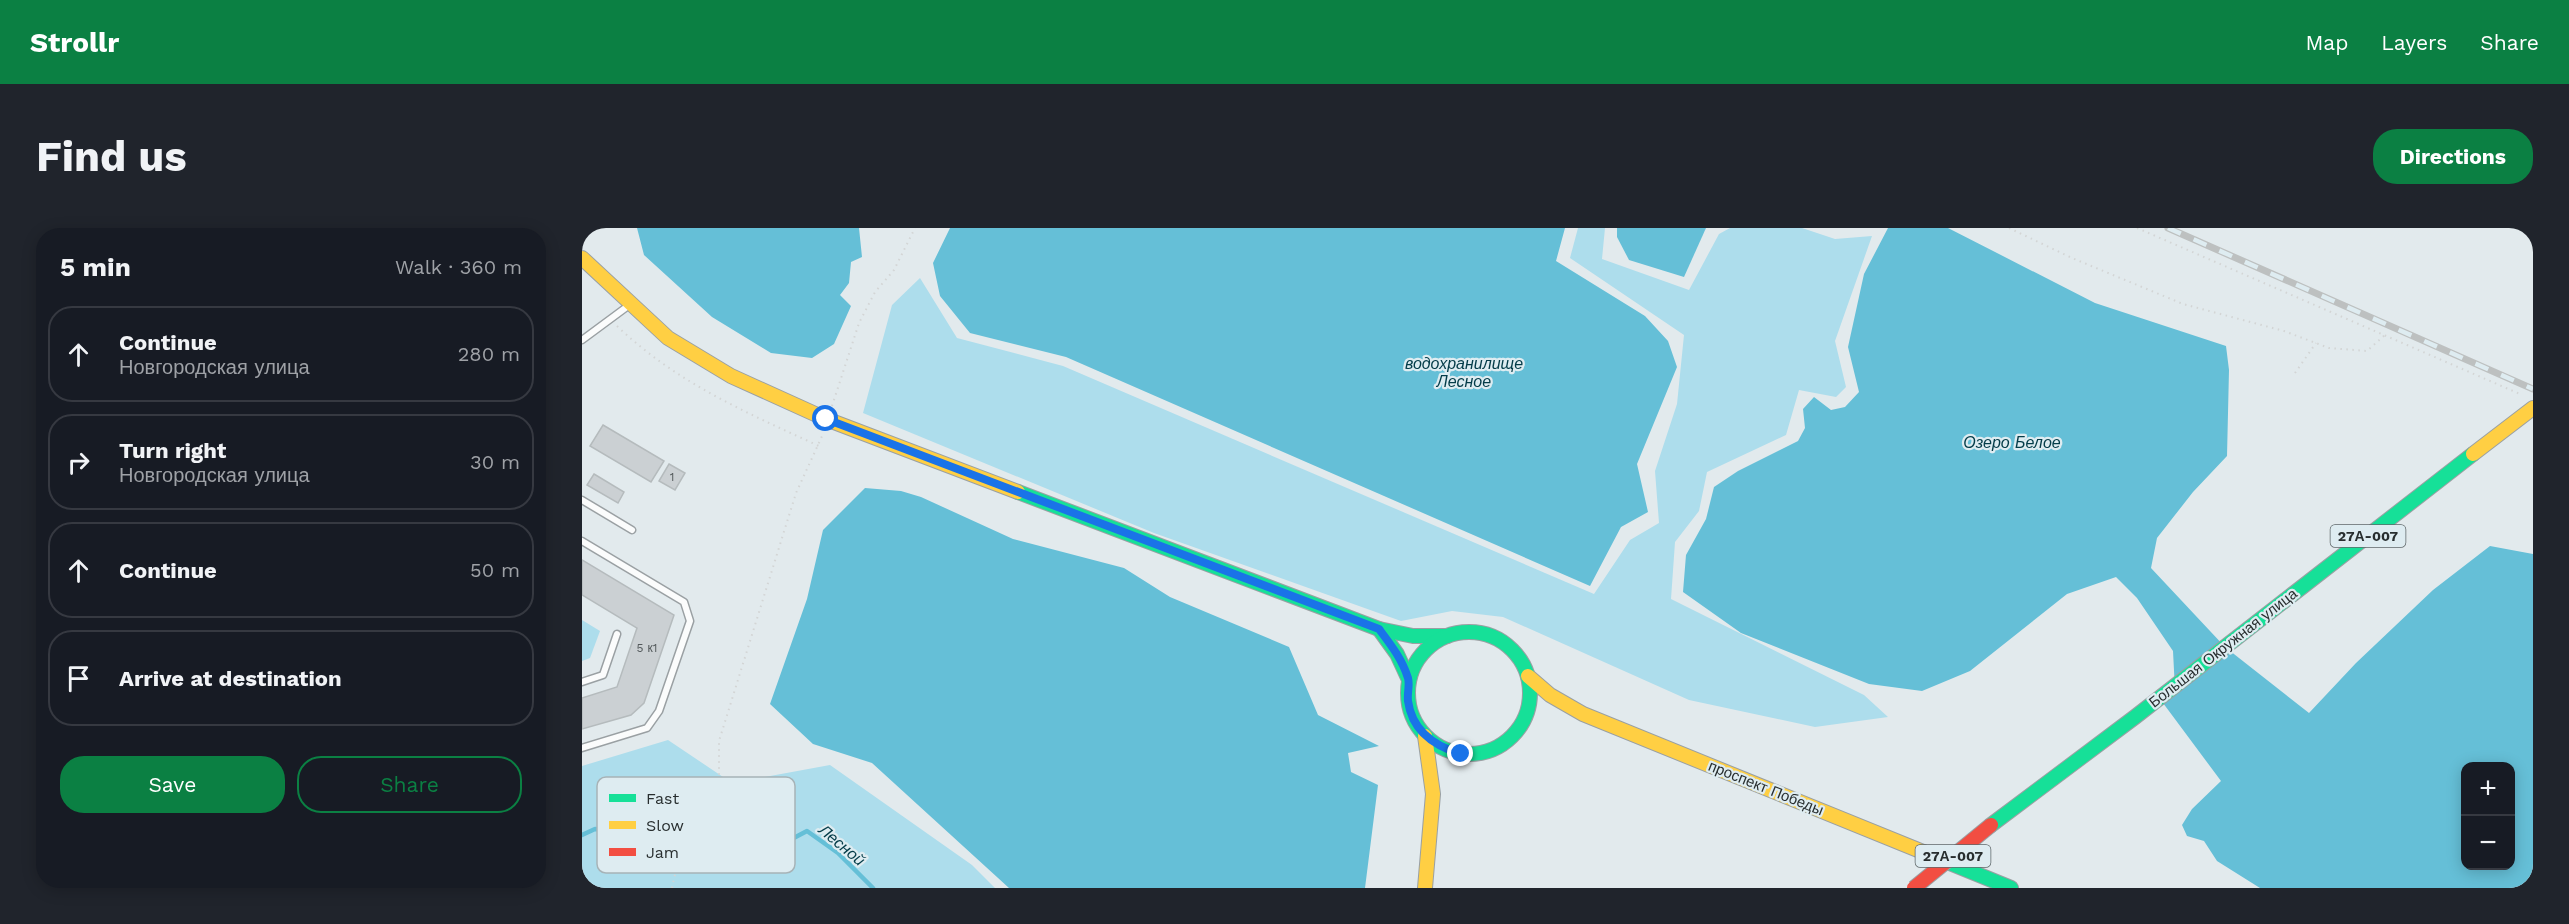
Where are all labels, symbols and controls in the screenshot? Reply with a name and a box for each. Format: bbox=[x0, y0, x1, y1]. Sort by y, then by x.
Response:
text: Strollr bbox=[30, 26, 119, 59]
text: Map bbox=[2305, 30, 2348, 55]
text: Layers bbox=[2381, 30, 2447, 55]
text: Share bbox=[2480, 30, 2539, 55]
button: Directions bbox=[2373, 129, 2533, 184]
text: Find us bbox=[36, 132, 187, 181]
text: 5 min bbox=[60, 252, 131, 282]
text: Walk · 360 m bbox=[395, 255, 522, 279]
text: Continue bbox=[119, 330, 217, 355]
icon: ahead bbox=[62, 338, 95, 371]
text: 280 m bbox=[458, 342, 520, 366]
water label: водохранилище Лесное bbox=[1405, 354, 1523, 391]
text: Новгородская улица bbox=[119, 355, 310, 379]
route start bbox=[812, 405, 838, 431]
water label: Озеро Белое bbox=[1963, 433, 2061, 452]
text: Turn right bbox=[119, 438, 226, 463]
icon: right bbox=[62, 446, 95, 479]
text: 30 m bbox=[470, 450, 520, 474]
text: Новгородская улица bbox=[119, 463, 310, 487]
house number: 1 bbox=[670, 470, 674, 484]
road number: 27А-007 bbox=[2330, 525, 2406, 547]
icon: ahead bbox=[62, 554, 95, 587]
text: Continue bbox=[119, 558, 217, 583]
text: 50 m bbox=[470, 558, 520, 582]
street label: Большая Окружная улица bbox=[2145, 584, 2301, 712]
house number: 5 к1 bbox=[636, 641, 658, 655]
icon: arrive bbox=[62, 662, 95, 695]
text: Arrive at destination bbox=[119, 666, 342, 691]
route end bbox=[1447, 740, 1473, 766]
button: Save bbox=[60, 756, 285, 813]
button: Share bbox=[297, 756, 522, 813]
street label: проспект Победы bbox=[1706, 757, 1826, 819]
map controls bbox=[2461, 762, 2515, 870]
button: + bbox=[2461, 762, 2515, 816]
legend bbox=[597, 777, 795, 873]
text: Fast bbox=[646, 789, 679, 808]
text: Slow bbox=[646, 816, 684, 835]
button: − bbox=[2461, 816, 2515, 870]
water label: Лесной bbox=[814, 820, 869, 870]
text: Jam bbox=[646, 843, 679, 862]
road number: 27А-007 bbox=[1916, 845, 1990, 867]

